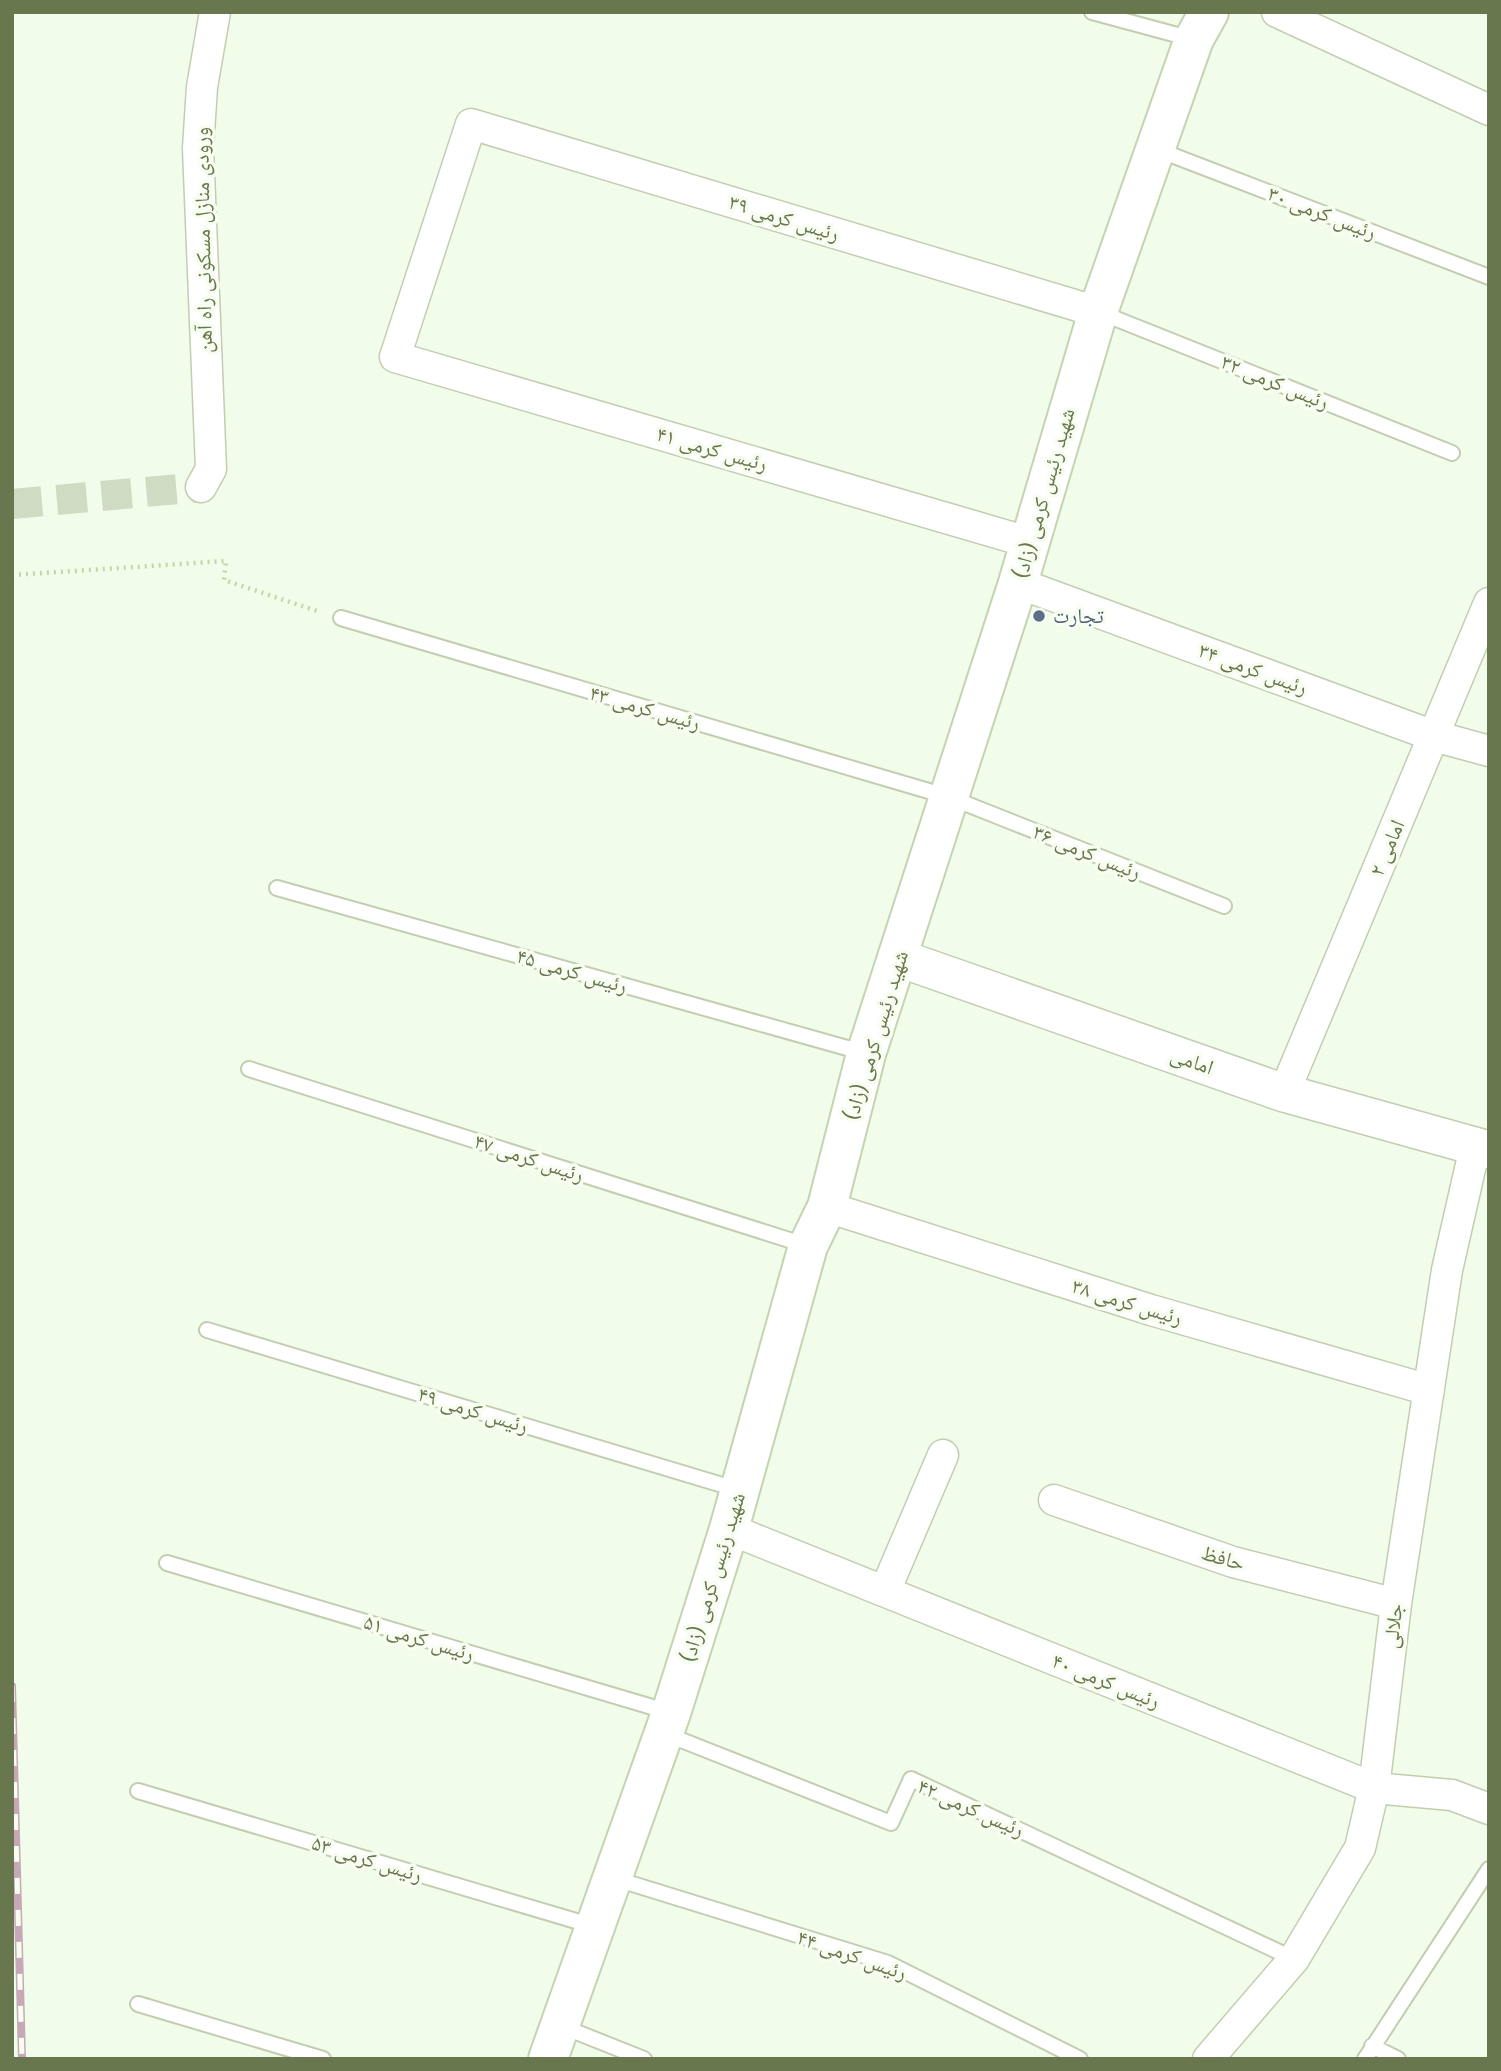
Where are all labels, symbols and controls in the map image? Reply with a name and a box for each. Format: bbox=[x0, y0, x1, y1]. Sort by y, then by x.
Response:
street label: ورودی منازل مسکونی راه آهن bbox=[188, 127, 218, 353]
street label: رئیس کرمی ۳۰ bbox=[1264, 180, 1380, 246]
street label: رئیس کرمی ۳۹ bbox=[726, 189, 842, 247]
street label: رئیس کرمی ۳۲ bbox=[1217, 349, 1333, 415]
street label: شهید رئیس کرمی (زاد) bbox=[1007, 405, 1081, 581]
street label: رئیس کرمی ۴۱ bbox=[654, 421, 770, 477]
place label: تجارت bbox=[1053, 603, 1104, 629]
marker: تجارت bbox=[1031, 608, 1047, 624]
street label: رئیس کرمی ۳۴ bbox=[1195, 637, 1311, 701]
street label: رئیس کرمی ۴۳ bbox=[587, 680, 703, 736]
street label: امامی ۲ bbox=[1364, 816, 1410, 880]
street label: رئیس کرمی ۳۶ bbox=[1029, 819, 1145, 885]
street label: رئیس کرمی ۴۵ bbox=[514, 943, 630, 999]
street label: شهید رئیس کرمی (زاد) bbox=[838, 947, 914, 1123]
street label: امامی bbox=[1167, 1042, 1217, 1080]
street label: رئیس کرمی ۴۷ bbox=[471, 1128, 587, 1188]
street label: رئیس کرمی ۳۸ bbox=[1069, 1273, 1185, 1331]
street label: رئیس کرمی ۴۹ bbox=[415, 1381, 531, 1439]
street label: شهید رئیس کرمی (زاد) bbox=[675, 1489, 751, 1665]
street label: حافظ bbox=[1198, 1539, 1248, 1577]
street label: جلالی bbox=[1377, 1602, 1409, 1650]
street label: رئیس کرمی ۵۱ bbox=[361, 1609, 477, 1667]
street label: رئیس کرمی ۴۰ bbox=[1048, 1648, 1164, 1714]
street label: رئیس کرمی ۴۲ bbox=[914, 1773, 1028, 1843]
street label: رئیس کرمی ۵۳ bbox=[309, 1830, 425, 1888]
street label: رئیس کرمی ۴۴ bbox=[794, 1924, 910, 1986]

